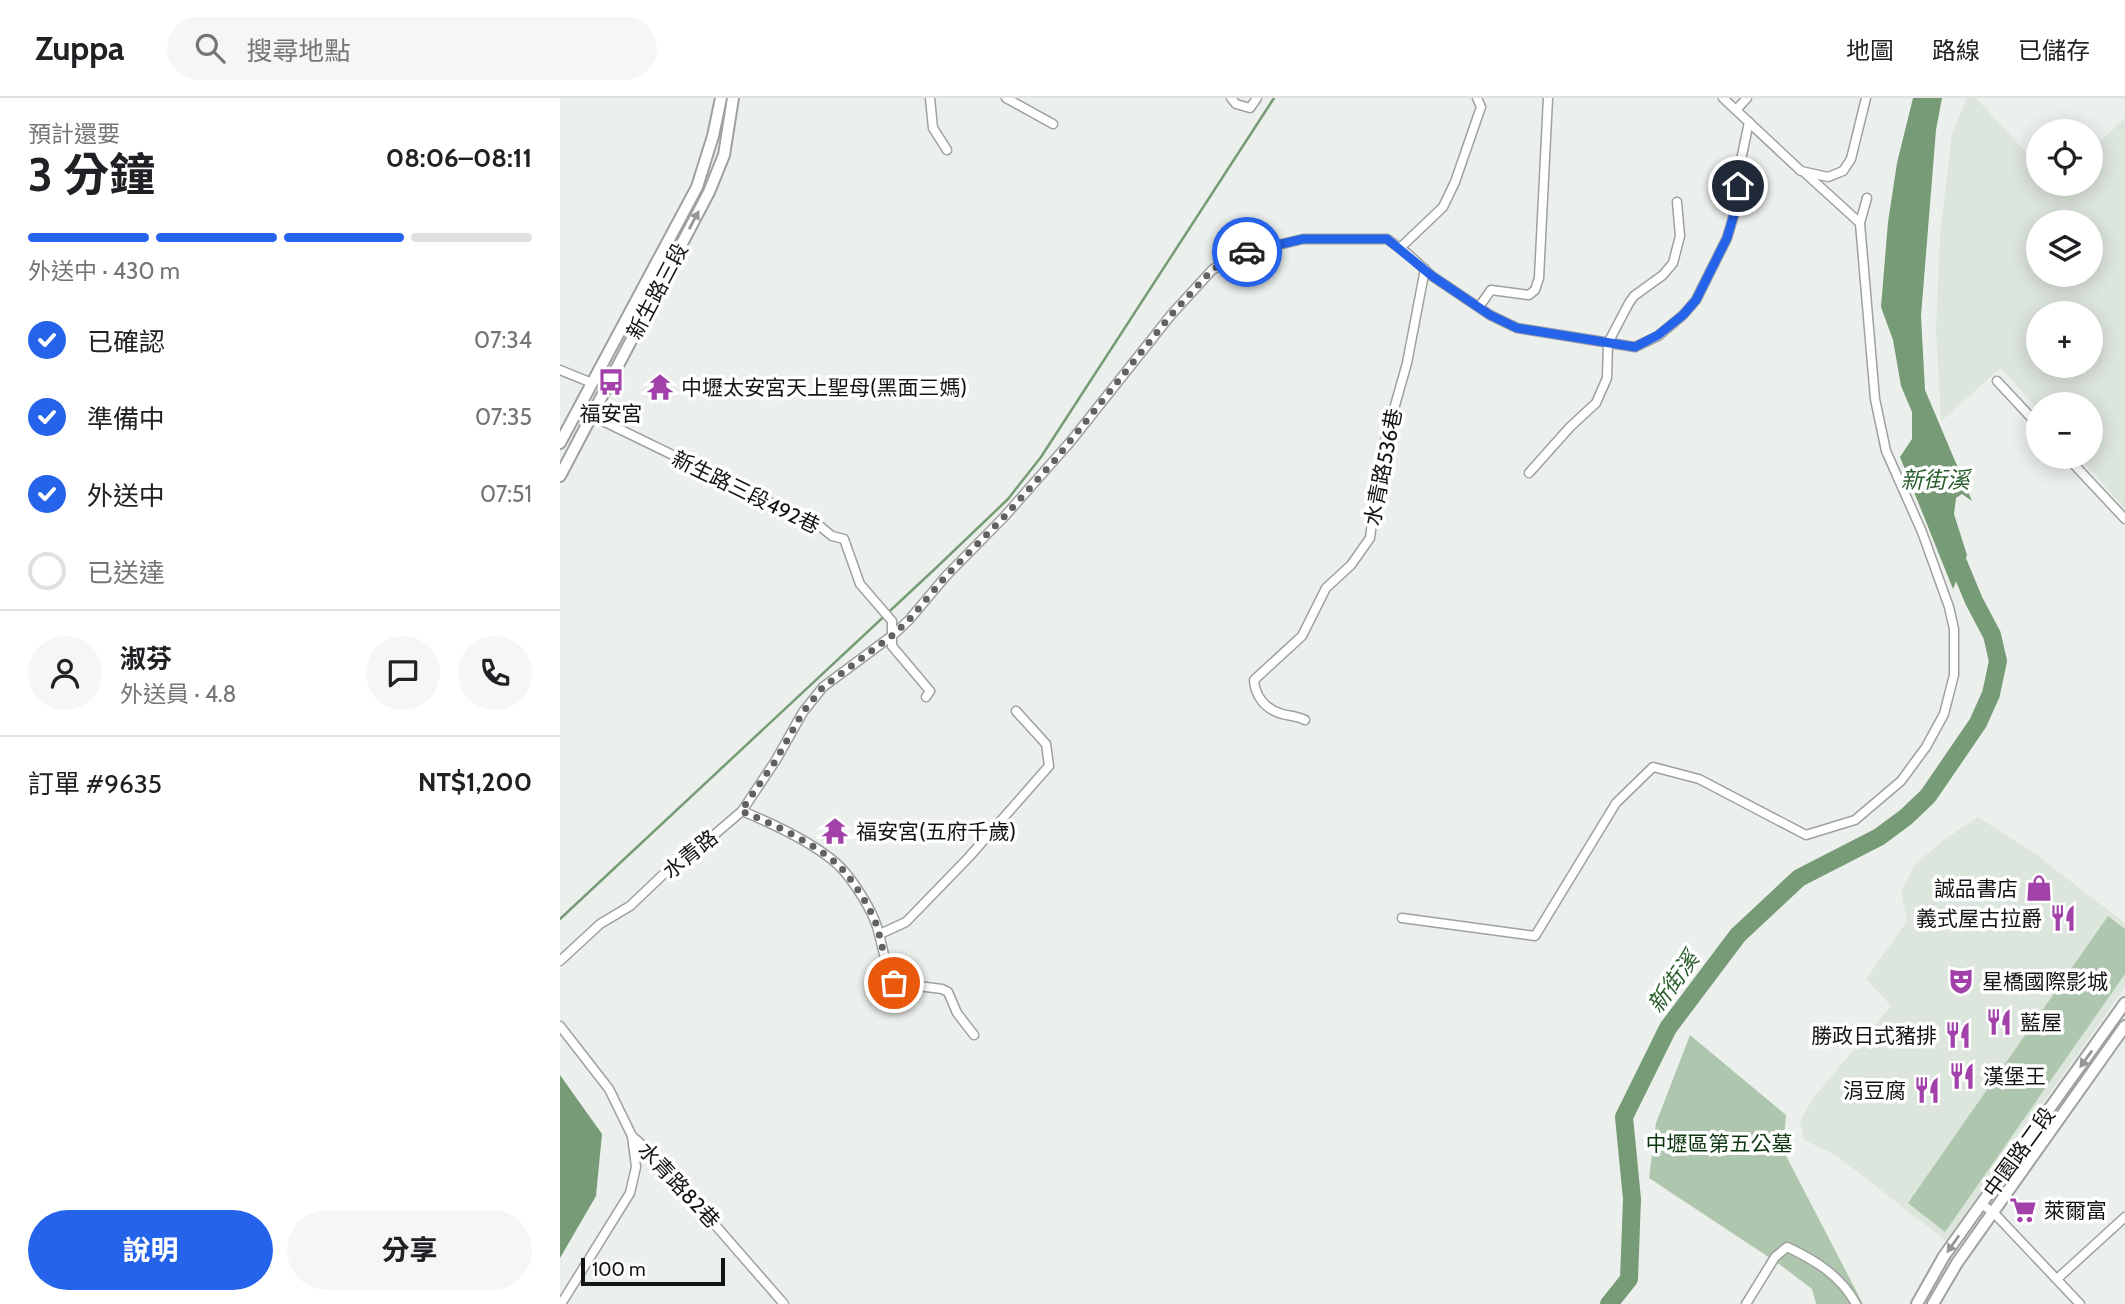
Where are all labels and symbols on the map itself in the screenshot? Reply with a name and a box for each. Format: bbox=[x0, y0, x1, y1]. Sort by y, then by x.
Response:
pin bbox=[1708, 156, 1768, 216]
one-way arrow bbox=[688, 210, 700, 230]
courier bbox=[1212, 217, 1282, 287]
street label: 新生路三段 bbox=[621, 239, 693, 343]
bus stop icon: 福安宮 bbox=[596, 367, 626, 397]
temple icon: 中壢太安宮天上聖母(黑面三媽) bbox=[645, 372, 675, 402]
place label: 中壢太安宮天上聖母(黑面三媽) bbox=[681, 375, 967, 400]
place label: 福安宮 bbox=[580, 401, 643, 426]
street label: 水青路536巷 bbox=[1359, 406, 1407, 528]
street label: 新生路三段492巷 bbox=[668, 445, 824, 539]
water label: 新街溪 bbox=[1901, 466, 1973, 494]
temple icon: 福安宮(五府千歲) bbox=[820, 816, 850, 846]
place label: 福安宮(五府千歲) bbox=[856, 819, 1016, 844]
street label: 水青路 bbox=[658, 824, 722, 884]
shop icon: 誠品書店 bbox=[2024, 873, 2054, 903]
place label: 誠品書店 bbox=[1934, 876, 2018, 901]
restaurant icon: 義式屋古拉爵 bbox=[2048, 903, 2078, 933]
place label: 義式屋古拉爵 bbox=[1916, 906, 2042, 931]
water label: 新街溪 bbox=[1641, 943, 1706, 1018]
pin bbox=[864, 953, 924, 1013]
theatre icon: 星橋國際影城 bbox=[1946, 966, 1976, 996]
place label: 星橋國際影城 bbox=[1982, 969, 2108, 994]
restaurant icon: 藍屋 bbox=[1984, 1007, 2014, 1037]
place label: 藍屋 bbox=[2020, 1010, 2062, 1035]
restaurant icon: 勝政日式豬排 bbox=[1943, 1020, 1973, 1050]
place label: 勝政日式豬排 bbox=[1811, 1023, 1937, 1048]
one-way arrow bbox=[2079, 1050, 2093, 1068]
restaurant icon: 漢堡王 bbox=[1947, 1061, 1977, 1091]
place label: 漢堡王 bbox=[1983, 1064, 2046, 1089]
restaurant icon: 涓豆腐 bbox=[1912, 1075, 1942, 1105]
place label: 涓豆腐 bbox=[1843, 1078, 1906, 1103]
street label: 中園路二段 bbox=[1978, 1102, 2060, 1202]
park label: 中壢區第五公墓 bbox=[1646, 1131, 1793, 1156]
street label: 水青路82巷 bbox=[633, 1137, 725, 1233]
supermarket icon: 萊爾富 bbox=[2008, 1195, 2038, 1225]
place label: 萊爾富 bbox=[2044, 1198, 2107, 1223]
one-way arrow bbox=[1946, 1235, 1960, 1253]
scale bar bbox=[581, 1255, 724, 1287]

